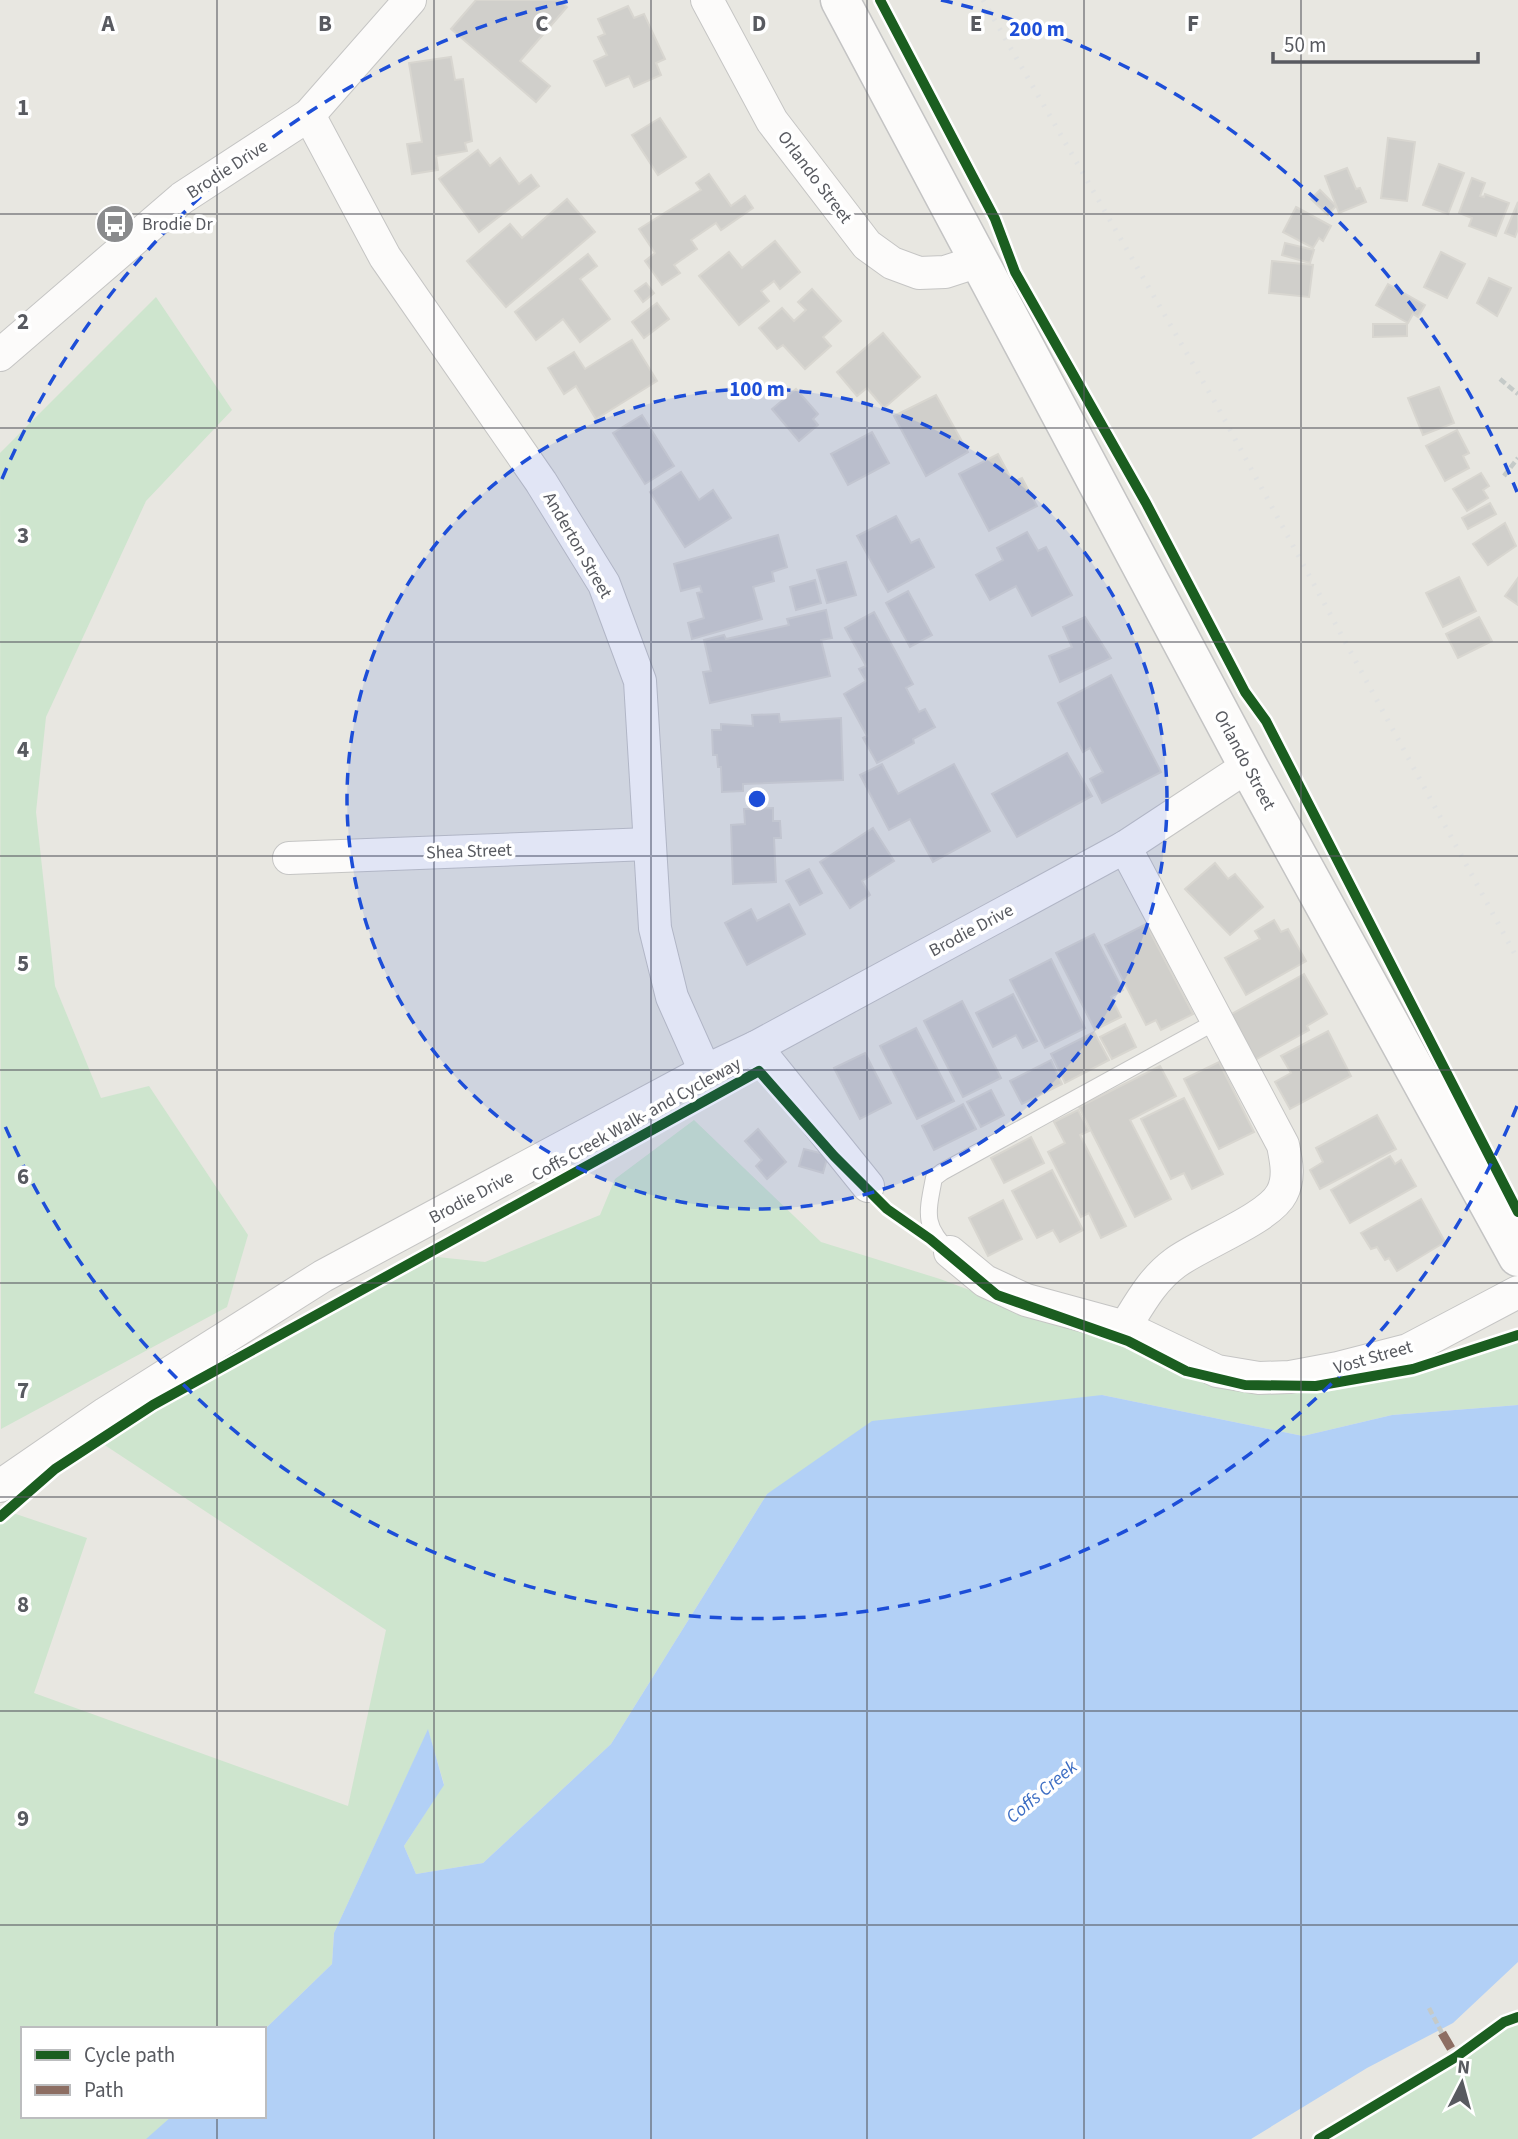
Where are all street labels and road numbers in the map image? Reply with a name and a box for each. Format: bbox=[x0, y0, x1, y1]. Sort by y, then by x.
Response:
street label: Orlando Street bbox=[771, 126, 858, 229]
street label: Brodie Drive bbox=[182, 134, 273, 205]
street label: Anderton Street bbox=[537, 488, 618, 603]
street label: Orlando Street bbox=[1208, 706, 1281, 815]
street label: Shea Street bbox=[426, 838, 512, 865]
street label: Brodie Drive bbox=[925, 898, 1018, 963]
street label: Coffs Creek Walk- and Cycleway bbox=[527, 1051, 746, 1188]
street label: Brodie Drive bbox=[425, 1165, 518, 1230]
street label: Vost Street bbox=[1331, 1334, 1415, 1381]

